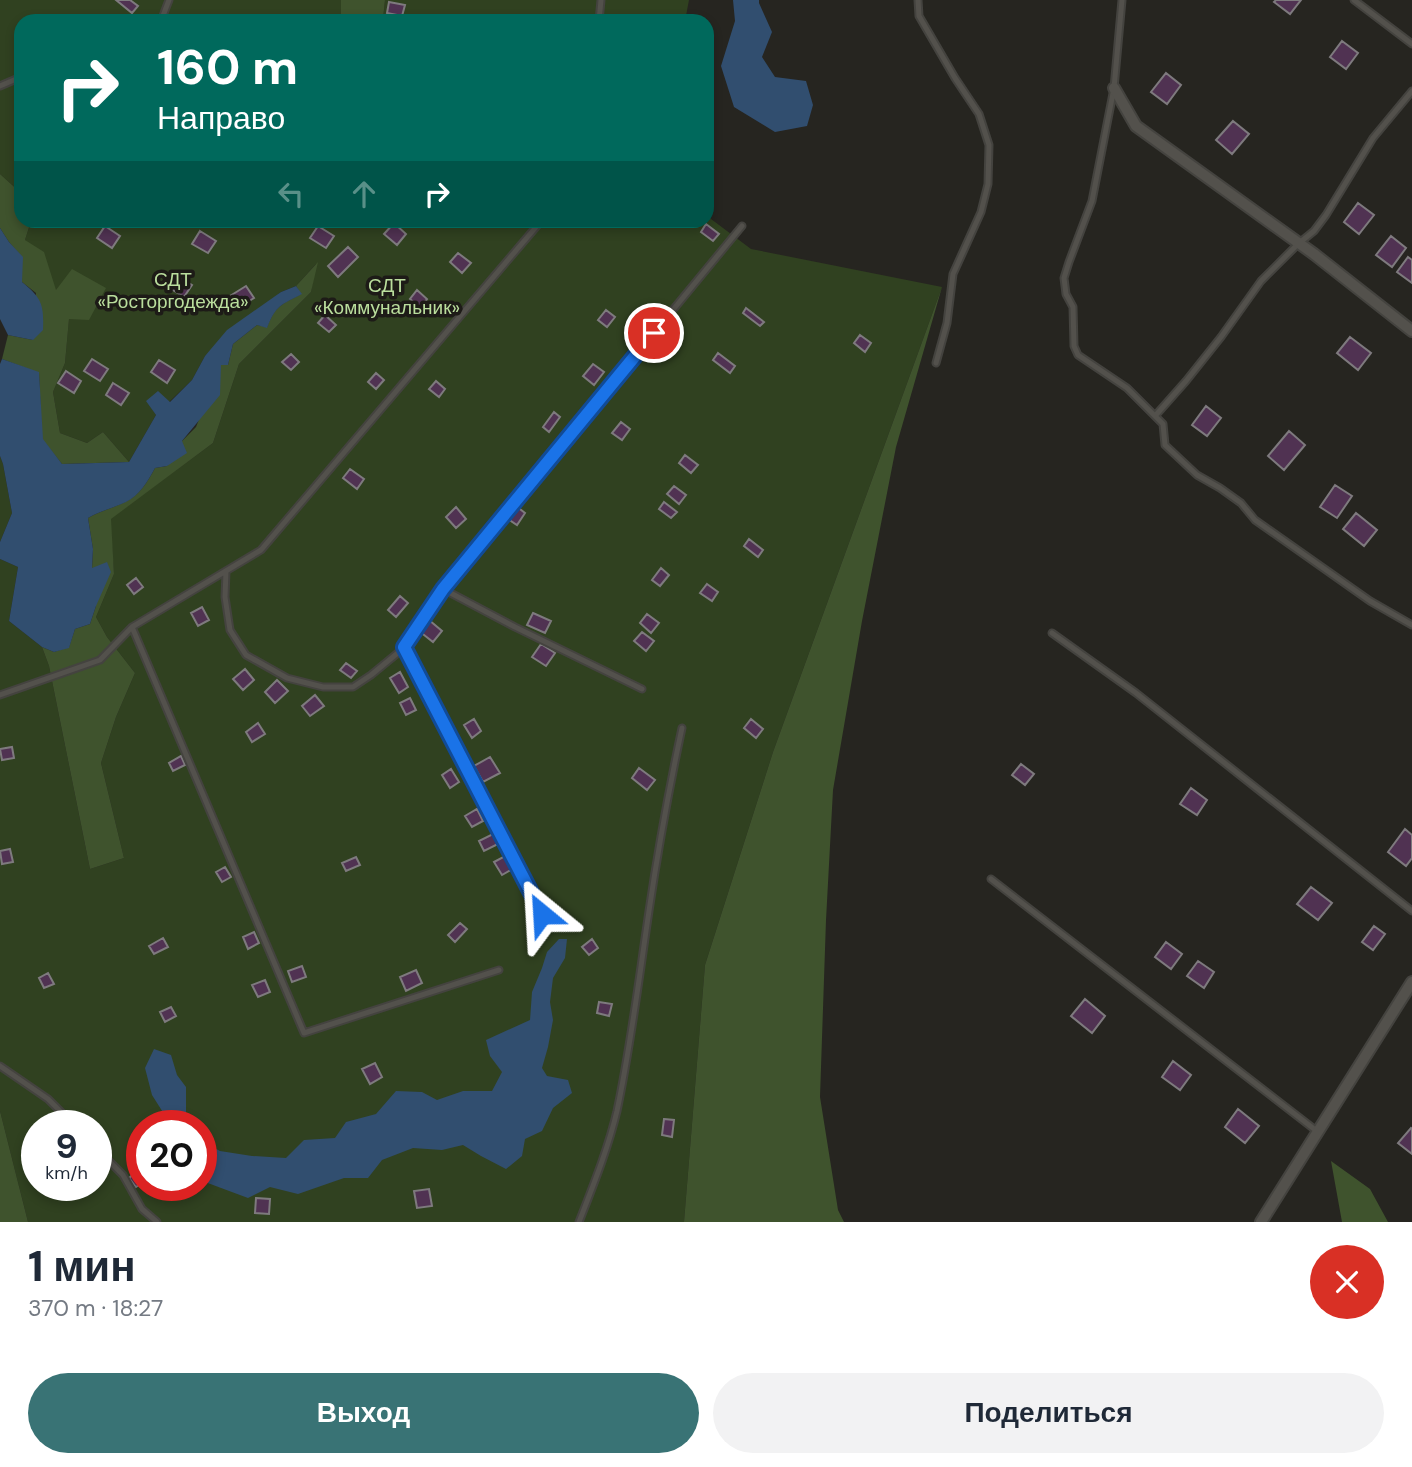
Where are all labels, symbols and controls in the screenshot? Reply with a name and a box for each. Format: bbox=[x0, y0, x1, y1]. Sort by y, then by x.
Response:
text: 160 m bbox=[157, 35, 298, 99]
icon: right bbox=[42, 42, 133, 133]
text: Направо bbox=[157, 97, 285, 139]
icon: left bbox=[272, 175, 310, 213]
icon: ahead bbox=[345, 175, 383, 213]
icon: right bbox=[418, 175, 456, 213]
park label: СДТ «Росторгодежда» bbox=[97, 267, 249, 314]
park label: СДТ «Коммунальник» bbox=[314, 273, 460, 320]
pin bbox=[624, 303, 684, 363]
icon: arrive bbox=[635, 314, 673, 352]
position arrow bbox=[505, 877, 579, 951]
speed limit sign: 20 bbox=[126, 1110, 217, 1201]
text: 9 bbox=[55, 1123, 78, 1169]
text: km/h bbox=[45, 1161, 88, 1185]
text: 1 мин bbox=[28, 1239, 136, 1294]
button: close bbox=[1310, 1245, 1384, 1319]
text: 370 m · 18:27 bbox=[28, 1293, 163, 1323]
button: Выход bbox=[28, 1373, 699, 1453]
button: Поделиться bbox=[713, 1373, 1384, 1453]

